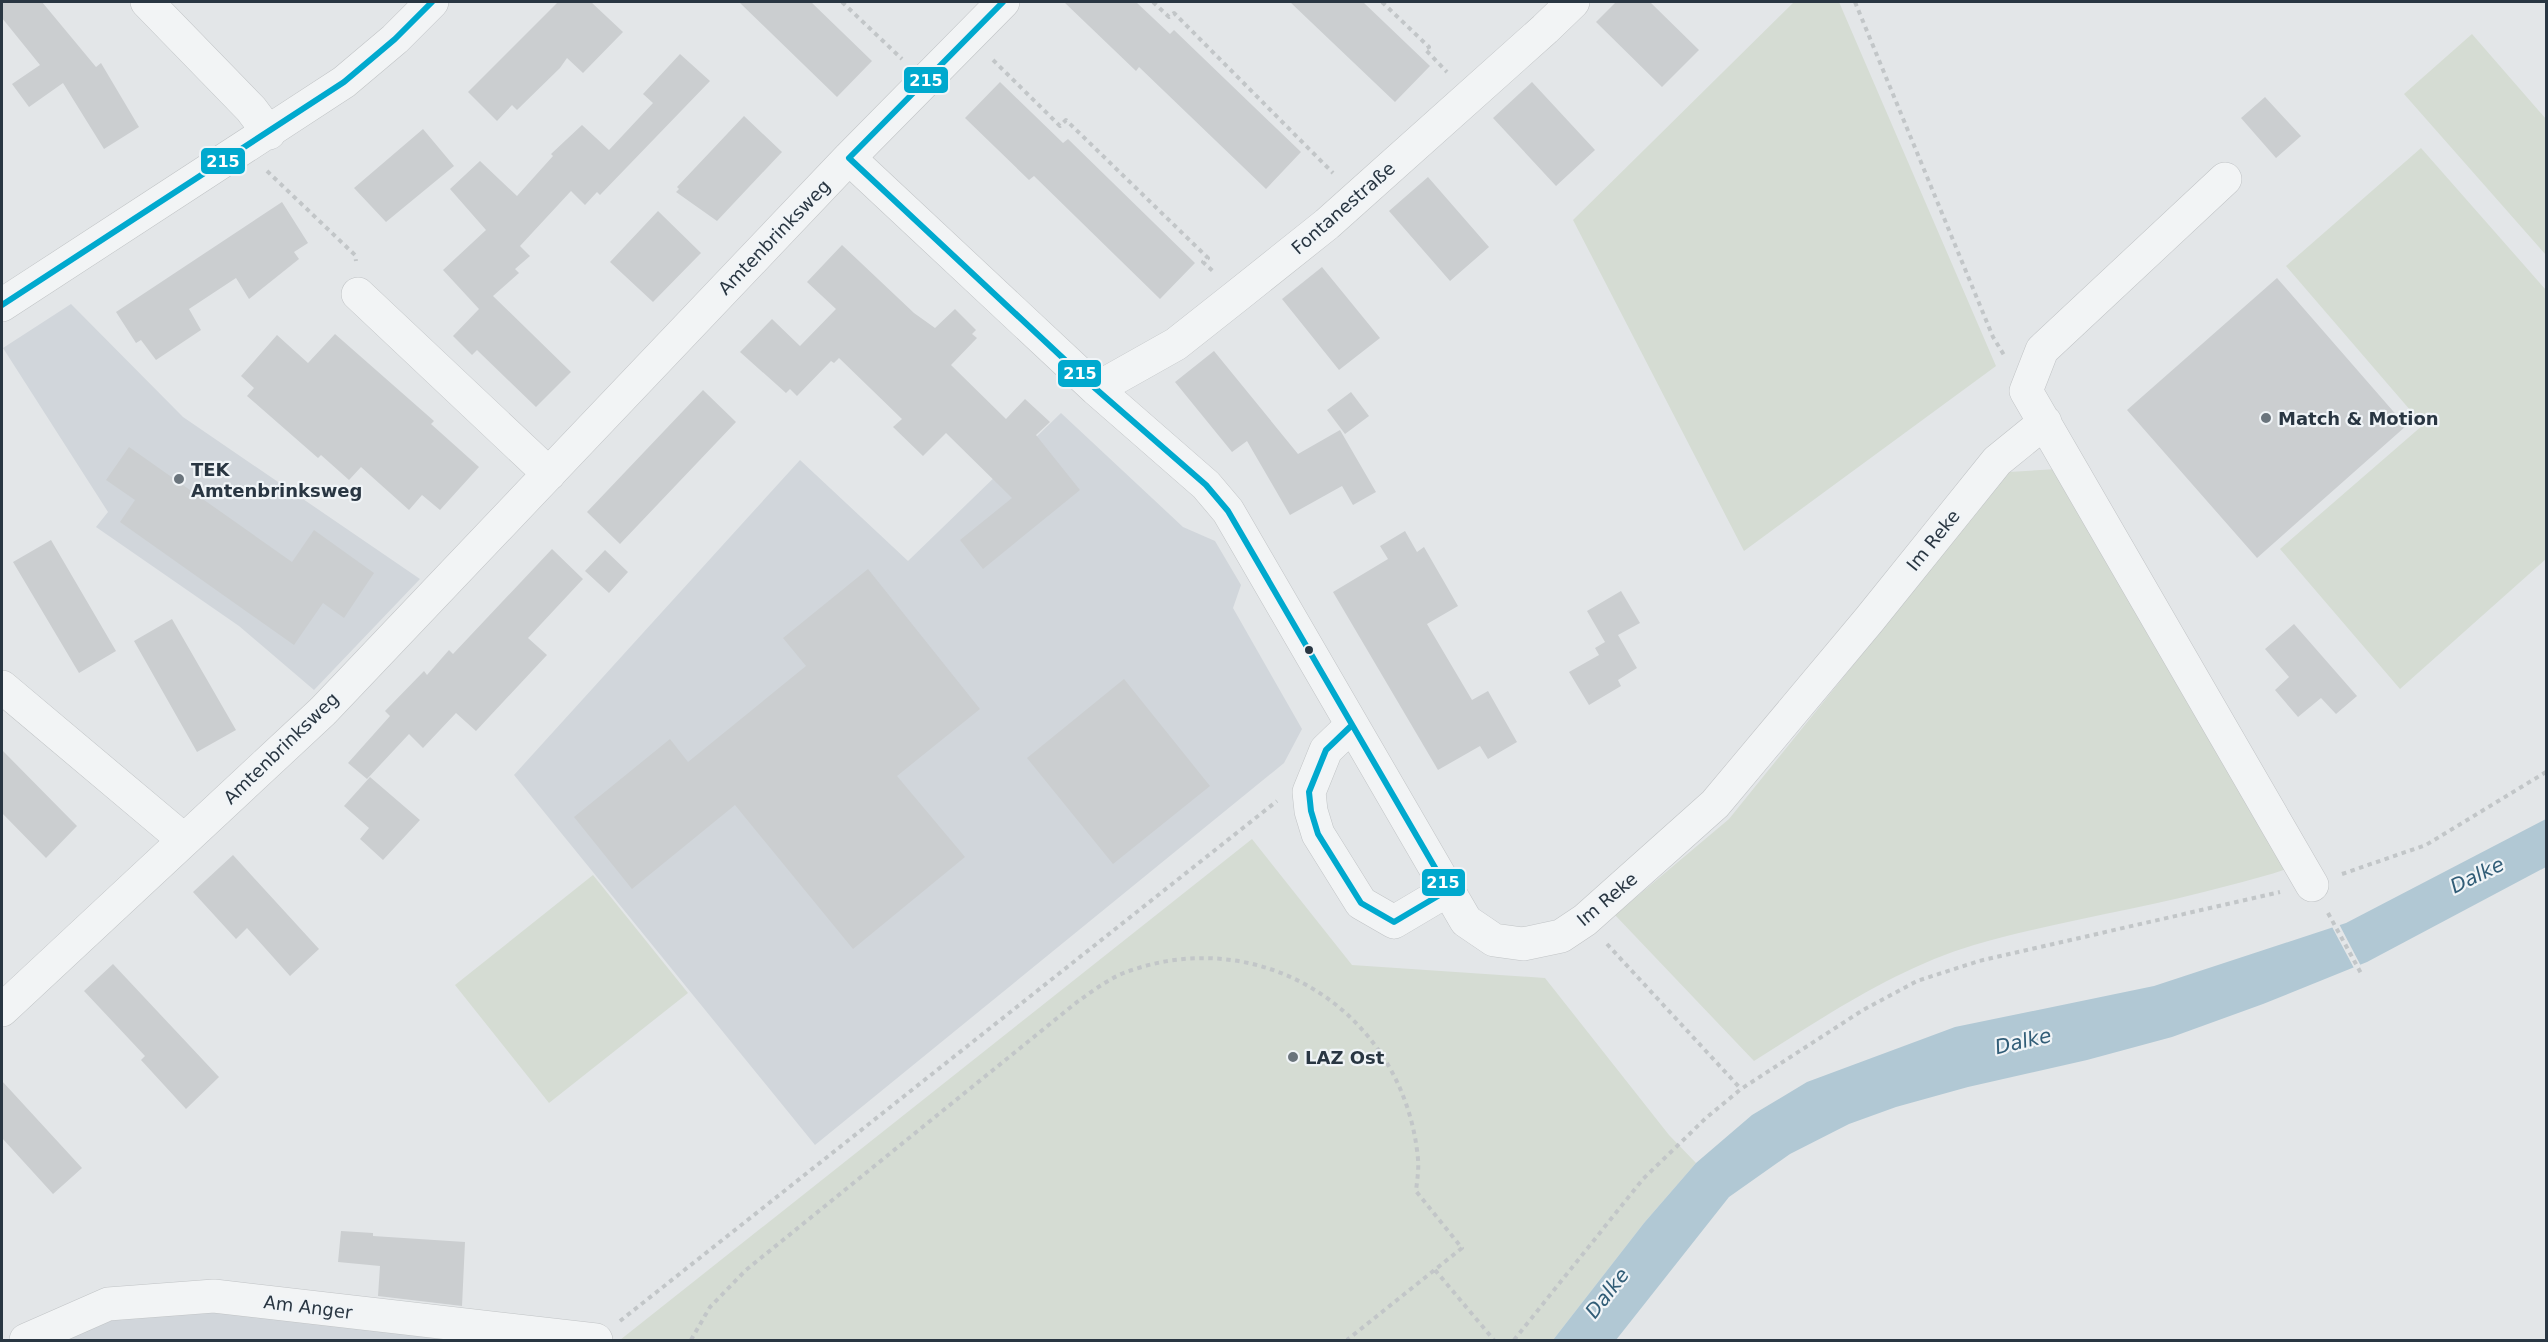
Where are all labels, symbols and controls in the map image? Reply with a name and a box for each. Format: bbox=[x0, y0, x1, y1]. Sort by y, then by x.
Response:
line badge: 215 bbox=[903, 66, 949, 94]
text: 215 bbox=[909, 71, 943, 90]
line badge: 215 bbox=[200, 147, 246, 175]
text: 215 bbox=[206, 152, 240, 171]
street label: Fontanestraße bbox=[1287, 157, 1399, 259]
street label: Amtenbrinksweg bbox=[714, 175, 834, 299]
line badge: 215 bbox=[1057, 359, 1102, 388]
text: 215 bbox=[1063, 364, 1097, 383]
place label: Match & Motion bbox=[2278, 408, 2439, 429]
marker: Match & Motion bbox=[2259, 411, 2273, 425]
place label: TEK Amtenbrinksweg bbox=[191, 459, 362, 501]
marker: TEK Amtenbrinksweg bbox=[172, 472, 186, 486]
street label: Im Reke bbox=[1902, 505, 1964, 575]
unlabelled marker bbox=[1303, 644, 1315, 656]
street label: Amtenbrinksweg bbox=[219, 688, 343, 808]
water label: Dalke bbox=[2446, 852, 2508, 898]
line badge: 215 bbox=[1421, 868, 1466, 897]
street label: Im Reke bbox=[1573, 868, 1641, 930]
text: 215 bbox=[1426, 873, 1460, 892]
water label: Dalke bbox=[1992, 1023, 2054, 1059]
place label: LAZ Ost bbox=[1305, 1047, 1385, 1068]
marker: LAZ Ost bbox=[1286, 1050, 1300, 1064]
water label: Dalke bbox=[1580, 1263, 1634, 1323]
street label: Am Anger bbox=[262, 1291, 354, 1323]

